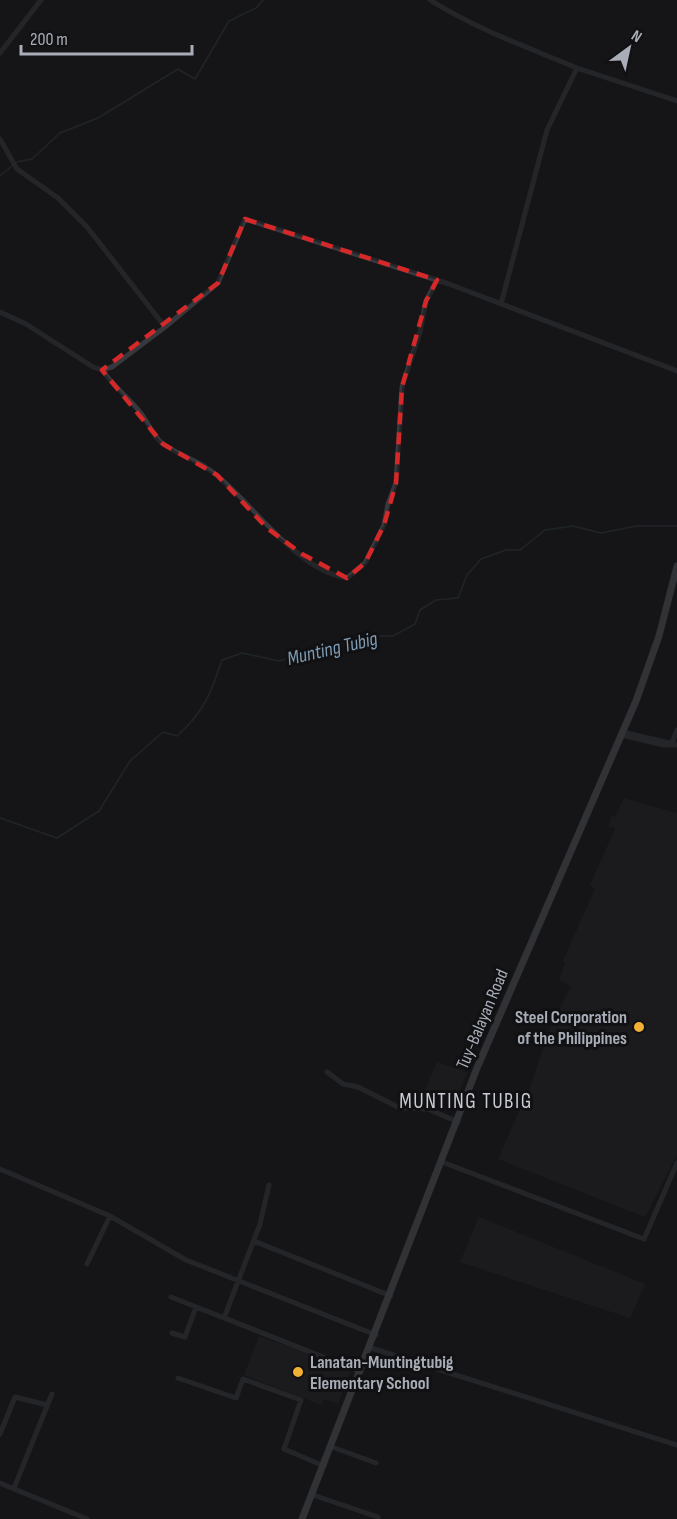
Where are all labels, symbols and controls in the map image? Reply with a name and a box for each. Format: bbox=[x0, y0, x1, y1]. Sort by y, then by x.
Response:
scale bar bbox=[21, 18, 192, 56]
north arrow bbox=[599, 18, 659, 78]
text: N bbox=[628, 26, 645, 47]
text: 200 m bbox=[30, 29, 68, 50]
water label: Munting Tubig bbox=[285, 627, 380, 671]
street label: Tuy-Balayan Road bbox=[452, 966, 513, 1072]
place label: Steel Corporation of the Philippines bbox=[515, 1007, 627, 1049]
marker: Steel Corporation of the Philippines bbox=[632, 1020, 646, 1034]
district label: MUNTING TUBIG bbox=[399, 1089, 533, 1114]
place label: Lanatan-Muntingtubig Elementary School bbox=[310, 1352, 454, 1394]
marker: Lanatan-Muntingtubig Elementary School bbox=[291, 1365, 305, 1379]

